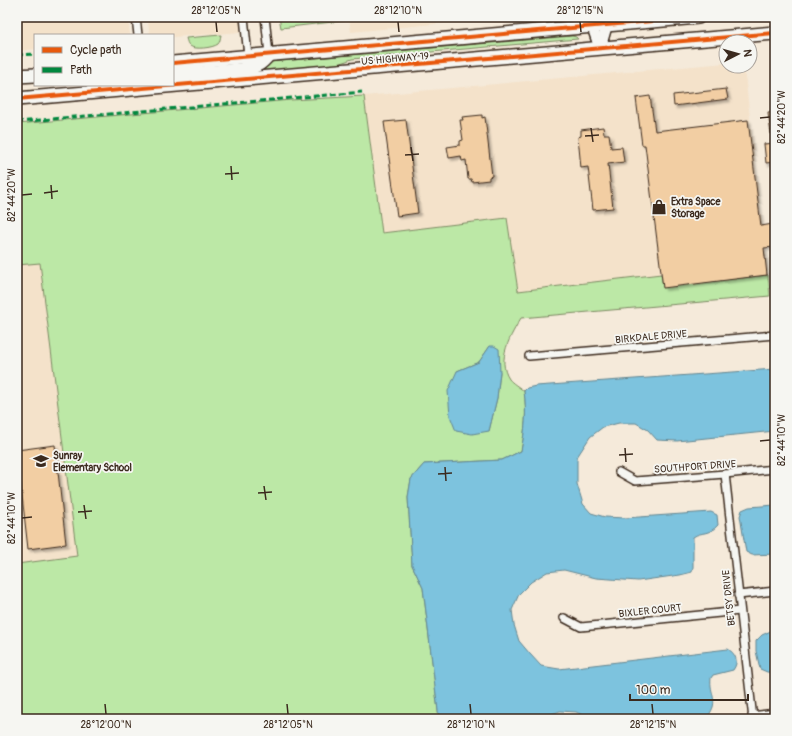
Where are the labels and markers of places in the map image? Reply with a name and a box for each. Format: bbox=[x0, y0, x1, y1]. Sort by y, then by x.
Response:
place label: Extra Space Storage bbox=[671, 196, 721, 220]
shop icon: Extra Space Storage bbox=[650, 198, 668, 216]
place label: Sunray Elementary School bbox=[53, 450, 132, 474]
school or university icon: Sunray Elementary School bbox=[32, 452, 50, 470]

